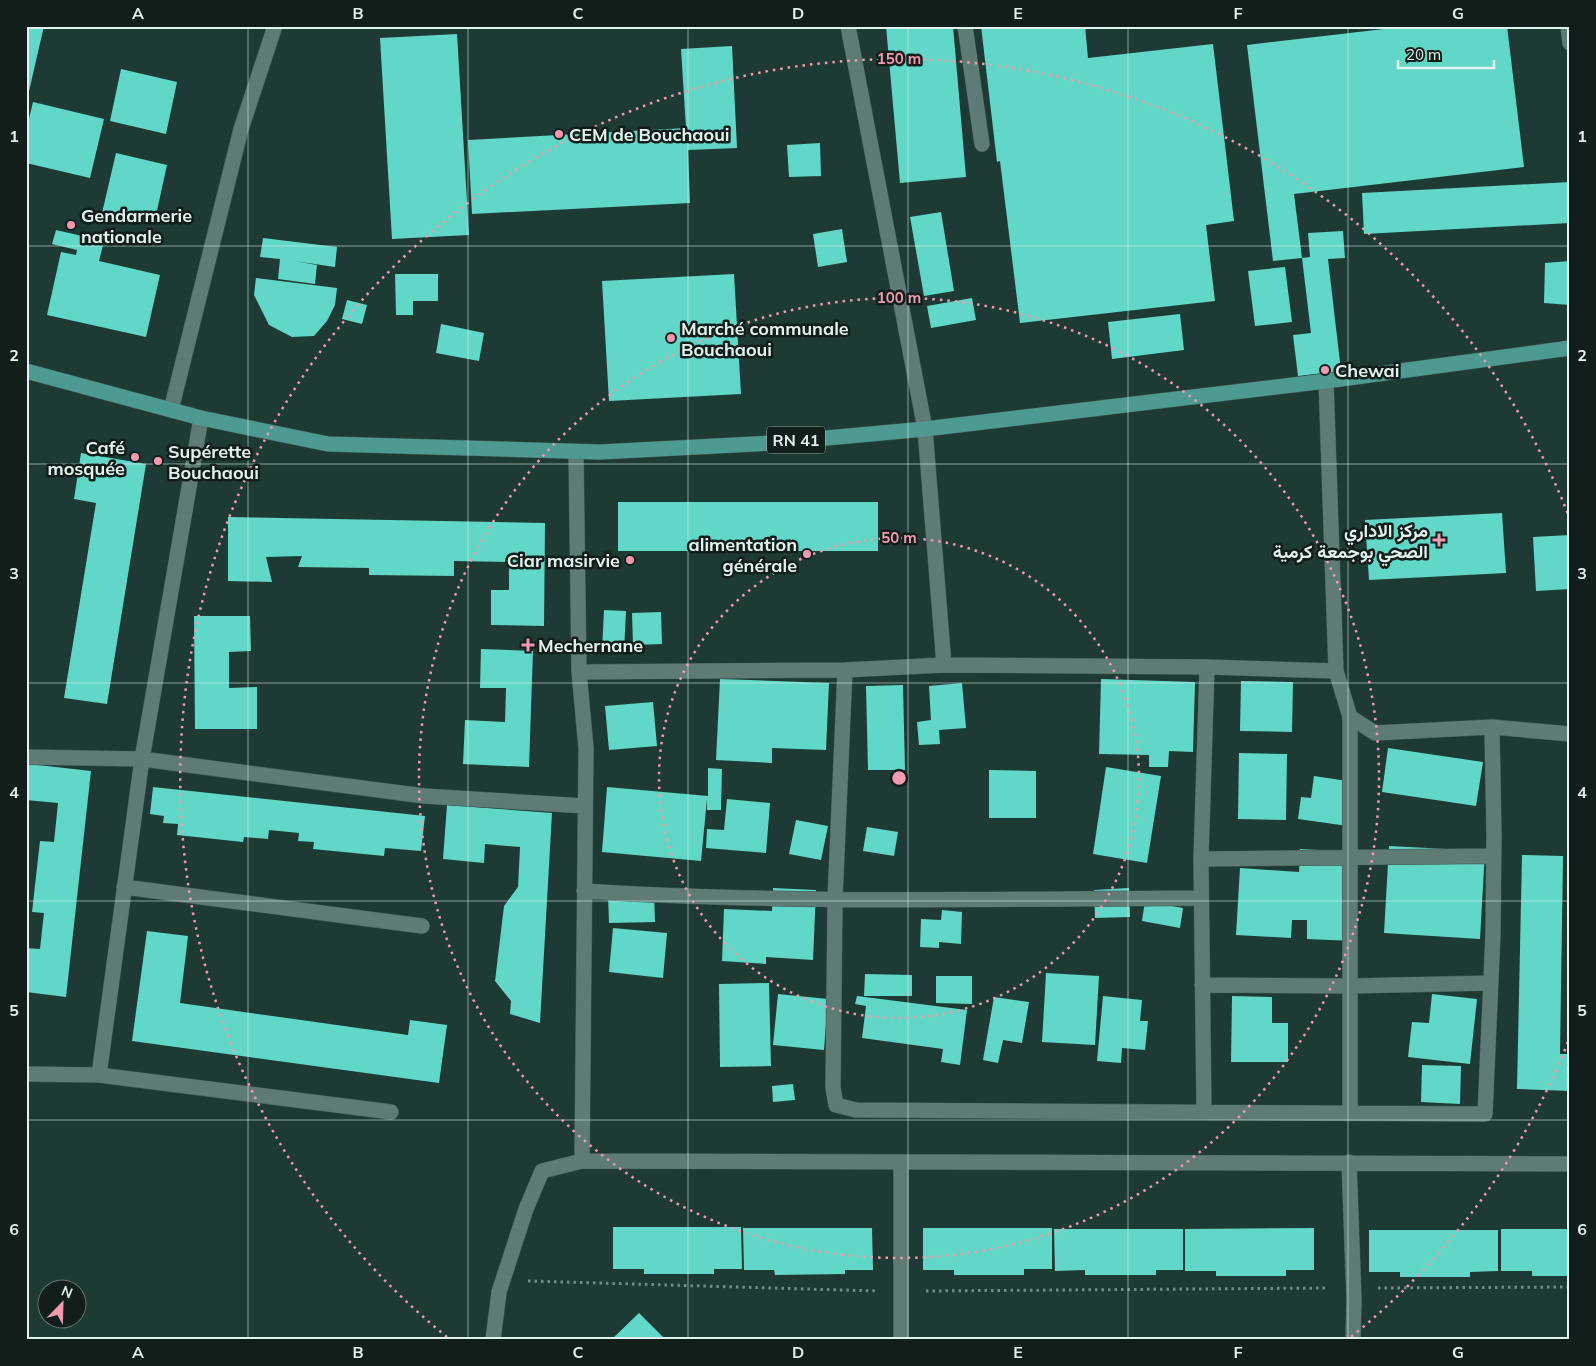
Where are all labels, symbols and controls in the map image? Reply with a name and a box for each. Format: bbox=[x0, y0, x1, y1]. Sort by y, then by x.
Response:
text: A bbox=[132, 3, 144, 23]
text: B bbox=[352, 3, 364, 23]
text: C bbox=[573, 3, 584, 23]
text: D bbox=[792, 3, 804, 23]
text: E bbox=[1013, 3, 1023, 23]
text: F bbox=[1233, 3, 1243, 23]
text: G bbox=[1452, 3, 1464, 23]
scale bar bbox=[1398, 38, 1495, 70]
text: 20 m bbox=[1406, 45, 1441, 64]
text: 150 m bbox=[877, 49, 921, 68]
place label: CEM de Bouchaoui bbox=[569, 123, 730, 146]
text: 1 bbox=[9, 126, 19, 146]
text: 1 bbox=[1577, 126, 1587, 146]
marker: CEM de Bouchaoui bbox=[553, 128, 565, 140]
place label: Gendarmerie nationale bbox=[81, 204, 192, 248]
marker: Gendarmerie nationale bbox=[65, 219, 77, 231]
text: 100 m bbox=[877, 288, 921, 307]
place label: Marché communale Bouchaoui bbox=[681, 317, 849, 361]
marker: Marché communale Bouchaoui bbox=[665, 332, 677, 344]
text: 2 bbox=[9, 345, 19, 365]
text: 2 bbox=[1577, 345, 1587, 365]
place label: Chewai bbox=[1335, 359, 1399, 382]
marker: Chewai bbox=[1319, 364, 1331, 376]
road number: RN 41 bbox=[767, 426, 825, 454]
place label: Café mosquée bbox=[48, 436, 125, 480]
place label: Supérette Bouchaoui bbox=[168, 440, 259, 484]
marker: Café mosquée bbox=[129, 451, 141, 463]
marker: Supérette Bouchaoui bbox=[152, 455, 164, 467]
place label: مركز الاداري الصحي بوجمعة كرمية bbox=[1273, 519, 1428, 567]
text: 50 m bbox=[881, 528, 917, 547]
place label: alimentation générale bbox=[689, 533, 797, 577]
marker: مركز الاداري الصحي بوجمعة كرمية bbox=[1432, 533, 1446, 547]
marker: alimentation générale bbox=[801, 548, 813, 560]
place label: Ciar masirvie bbox=[507, 549, 620, 572]
marker: Ciar masirvie bbox=[624, 554, 636, 566]
text: 3 bbox=[9, 563, 19, 583]
text: 3 bbox=[1577, 563, 1587, 583]
place label: Mechernane bbox=[538, 634, 643, 657]
marker: Mechernane bbox=[522, 639, 534, 651]
centre of rings bbox=[890, 769, 908, 787]
text: 4 bbox=[9, 782, 19, 802]
text: 4 bbox=[1577, 782, 1587, 802]
text: 5 bbox=[9, 1000, 19, 1020]
text: 5 bbox=[1577, 1000, 1587, 1020]
text: 6 bbox=[9, 1219, 19, 1239]
text: 6 bbox=[1577, 1219, 1587, 1239]
north arrow bbox=[38, 1278, 88, 1328]
text: N bbox=[59, 1282, 75, 1302]
text: A bbox=[132, 1342, 144, 1362]
text: B bbox=[352, 1342, 364, 1362]
text: C bbox=[573, 1342, 584, 1362]
text: D bbox=[792, 1342, 804, 1362]
text: E bbox=[1013, 1342, 1023, 1362]
text: F bbox=[1233, 1342, 1243, 1362]
text: G bbox=[1452, 1342, 1464, 1362]

